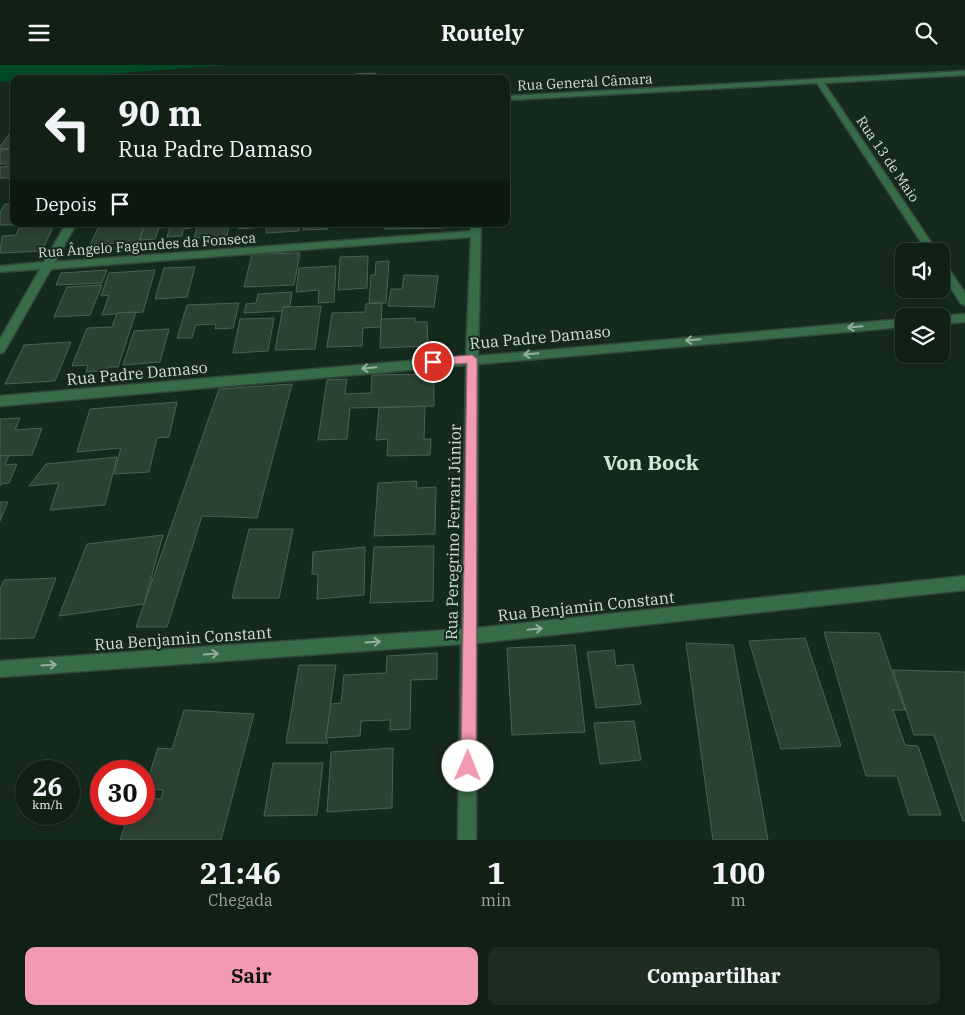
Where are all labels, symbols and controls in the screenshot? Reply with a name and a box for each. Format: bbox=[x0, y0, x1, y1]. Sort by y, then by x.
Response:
text: Routely bbox=[441, 18, 524, 47]
icon: menu bbox=[25, 19, 53, 47]
icon: search bbox=[912, 19, 940, 47]
street label: Rua General Câmara bbox=[517, 69, 654, 95]
text: 90 m bbox=[118, 90, 202, 136]
icon: left bbox=[35, 95, 100, 160]
street label: Rua 13 de Maio bbox=[852, 112, 924, 206]
text: Rua Padre Damaso bbox=[118, 134, 313, 163]
icon: arrive bbox=[106, 190, 134, 218]
text: Depois bbox=[35, 192, 96, 216]
street label: Rua Ângelo Fagundes da Fonseca bbox=[37, 228, 257, 262]
map controls bbox=[895, 243, 950, 363]
button: sound bbox=[895, 243, 950, 298]
button: layers bbox=[895, 308, 950, 363]
street label: Rua Padre Damaso bbox=[469, 321, 611, 353]
one-way arrow bbox=[847, 322, 863, 331]
one-way arrow bbox=[686, 335, 702, 345]
pin bbox=[412, 341, 454, 383]
icon: arrive bbox=[419, 348, 447, 376]
one-way arrow bbox=[524, 349, 540, 358]
street label: Rua Padre Damaso bbox=[66, 357, 208, 389]
one-way arrow bbox=[362, 363, 378, 373]
street label: Rua Peregrino Ferrari Júnior bbox=[441, 424, 465, 640]
district label: Von Bock bbox=[603, 448, 699, 476]
street label: Rua Benjamin Constant bbox=[497, 587, 676, 625]
street label: Rua Benjamin Constant bbox=[94, 622, 273, 654]
one-way arrow bbox=[526, 624, 542, 634]
one-way arrow bbox=[365, 638, 381, 647]
one-way arrow bbox=[202, 649, 218, 659]
one-way arrow bbox=[40, 661, 56, 670]
position arrow bbox=[441, 739, 493, 791]
speed limit sign: 30 bbox=[90, 760, 155, 825]
text: 26 bbox=[32, 770, 63, 803]
text: km/h bbox=[32, 797, 63, 812]
text: 21:46 bbox=[200, 853, 281, 892]
text: 1 bbox=[487, 853, 505, 892]
text: 100 bbox=[711, 853, 765, 892]
text: Chegada bbox=[208, 890, 273, 910]
text: min bbox=[481, 890, 511, 910]
text: m bbox=[731, 890, 746, 910]
button: Sair bbox=[25, 947, 478, 1005]
button: Compartilhar bbox=[488, 947, 940, 1005]

